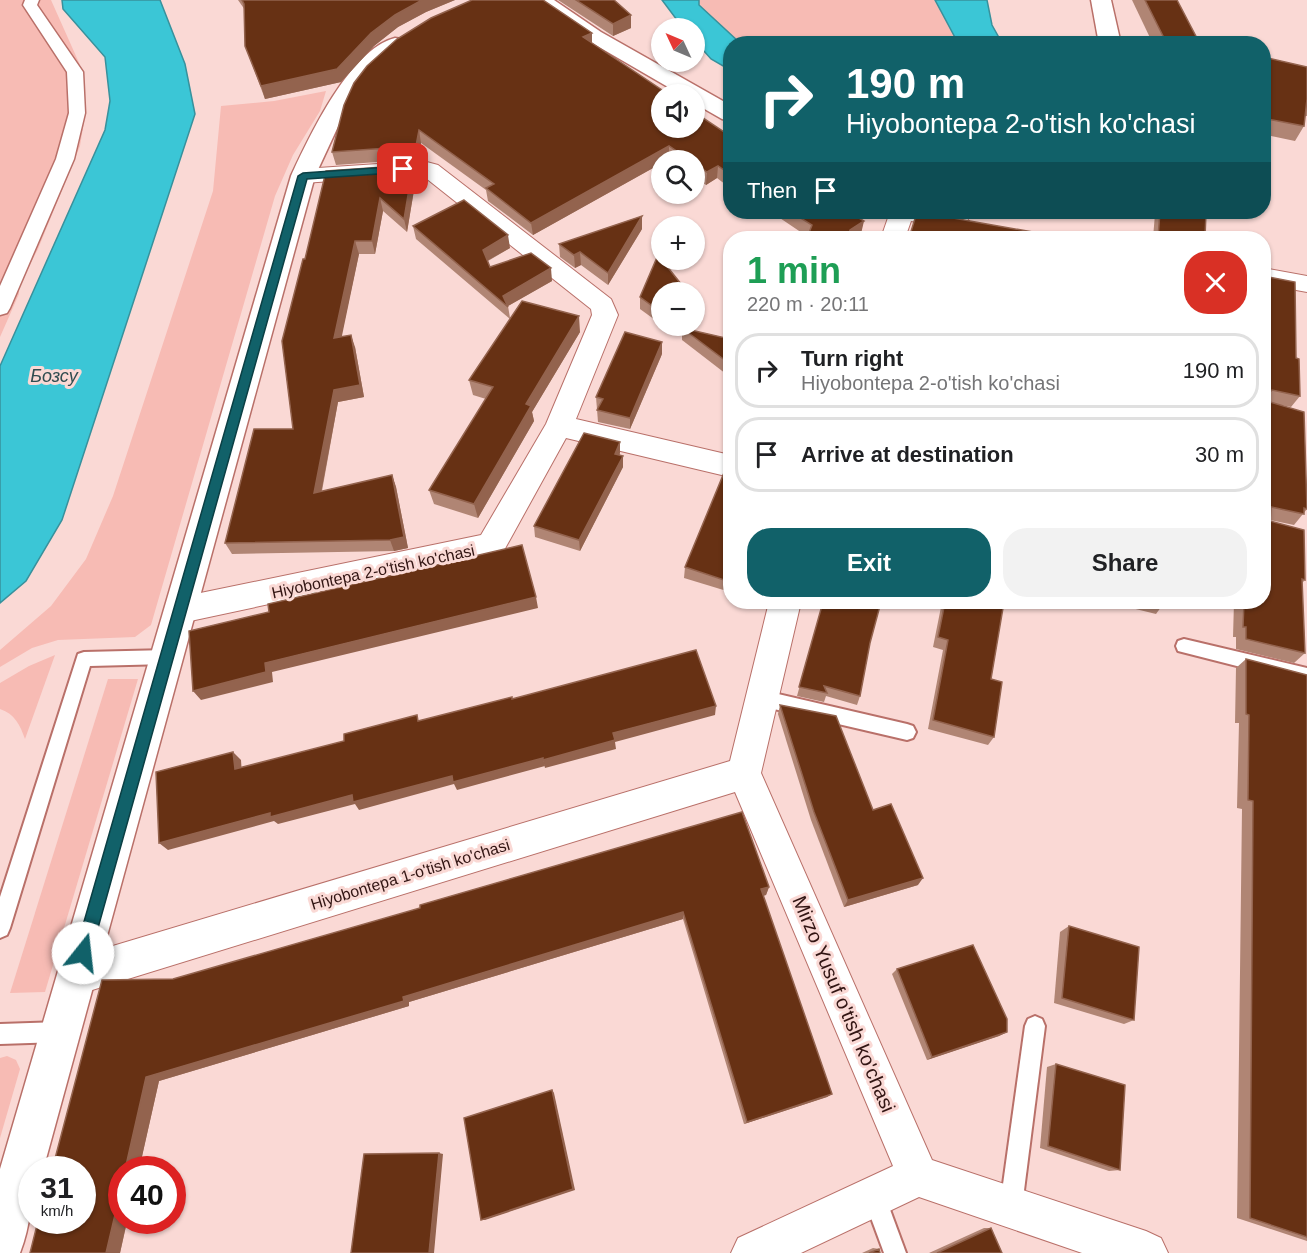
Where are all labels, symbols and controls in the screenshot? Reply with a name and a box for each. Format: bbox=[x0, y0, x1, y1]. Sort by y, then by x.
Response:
north arrow bbox=[651, 18, 705, 72]
map controls bbox=[651, 18, 705, 336]
icon: right bbox=[747, 60, 825, 138]
text: 190 m bbox=[846, 60, 965, 107]
button: sound bbox=[651, 84, 705, 138]
text: Hiyobontepa 2-o'tish ko'chasi bbox=[846, 109, 1196, 139]
pin bbox=[377, 143, 428, 194]
button: search bbox=[651, 150, 705, 204]
icon: arrive bbox=[386, 152, 419, 185]
icon: arrive bbox=[809, 174, 842, 207]
text: Then bbox=[747, 178, 797, 203]
button: + bbox=[651, 216, 705, 270]
text: 1 min bbox=[747, 250, 841, 291]
button: close bbox=[1184, 251, 1247, 314]
button: − bbox=[651, 282, 705, 336]
text: 220 m · 20:11 bbox=[747, 293, 869, 315]
text: Turn right bbox=[801, 346, 903, 371]
icon: right bbox=[750, 354, 783, 387]
text: 190 m bbox=[1183, 358, 1244, 383]
water label: Бозсу bbox=[30, 366, 79, 386]
text: Hiyobontepa 2-o'tish ko'chasi bbox=[801, 372, 1060, 394]
icon: arrive bbox=[750, 438, 783, 471]
text: Arrive at destination bbox=[801, 442, 1014, 467]
text: 30 m bbox=[1195, 442, 1244, 467]
button: Exit bbox=[747, 528, 991, 597]
button: Share bbox=[1003, 528, 1247, 597]
street label: Hiyobontepa 2-o'tish ko'chasi bbox=[270, 542, 476, 601]
street label: Hiyobontepa 1-o'tish ko'chasi bbox=[309, 836, 512, 913]
street label: Mirzo Yusuf o'tish ko'chasi bbox=[788, 892, 900, 1116]
position arrow bbox=[51, 921, 115, 985]
speed limit sign: 40 bbox=[108, 1156, 186, 1234]
text: 31 bbox=[40, 1171, 74, 1204]
text: km/h bbox=[41, 1202, 73, 1219]

